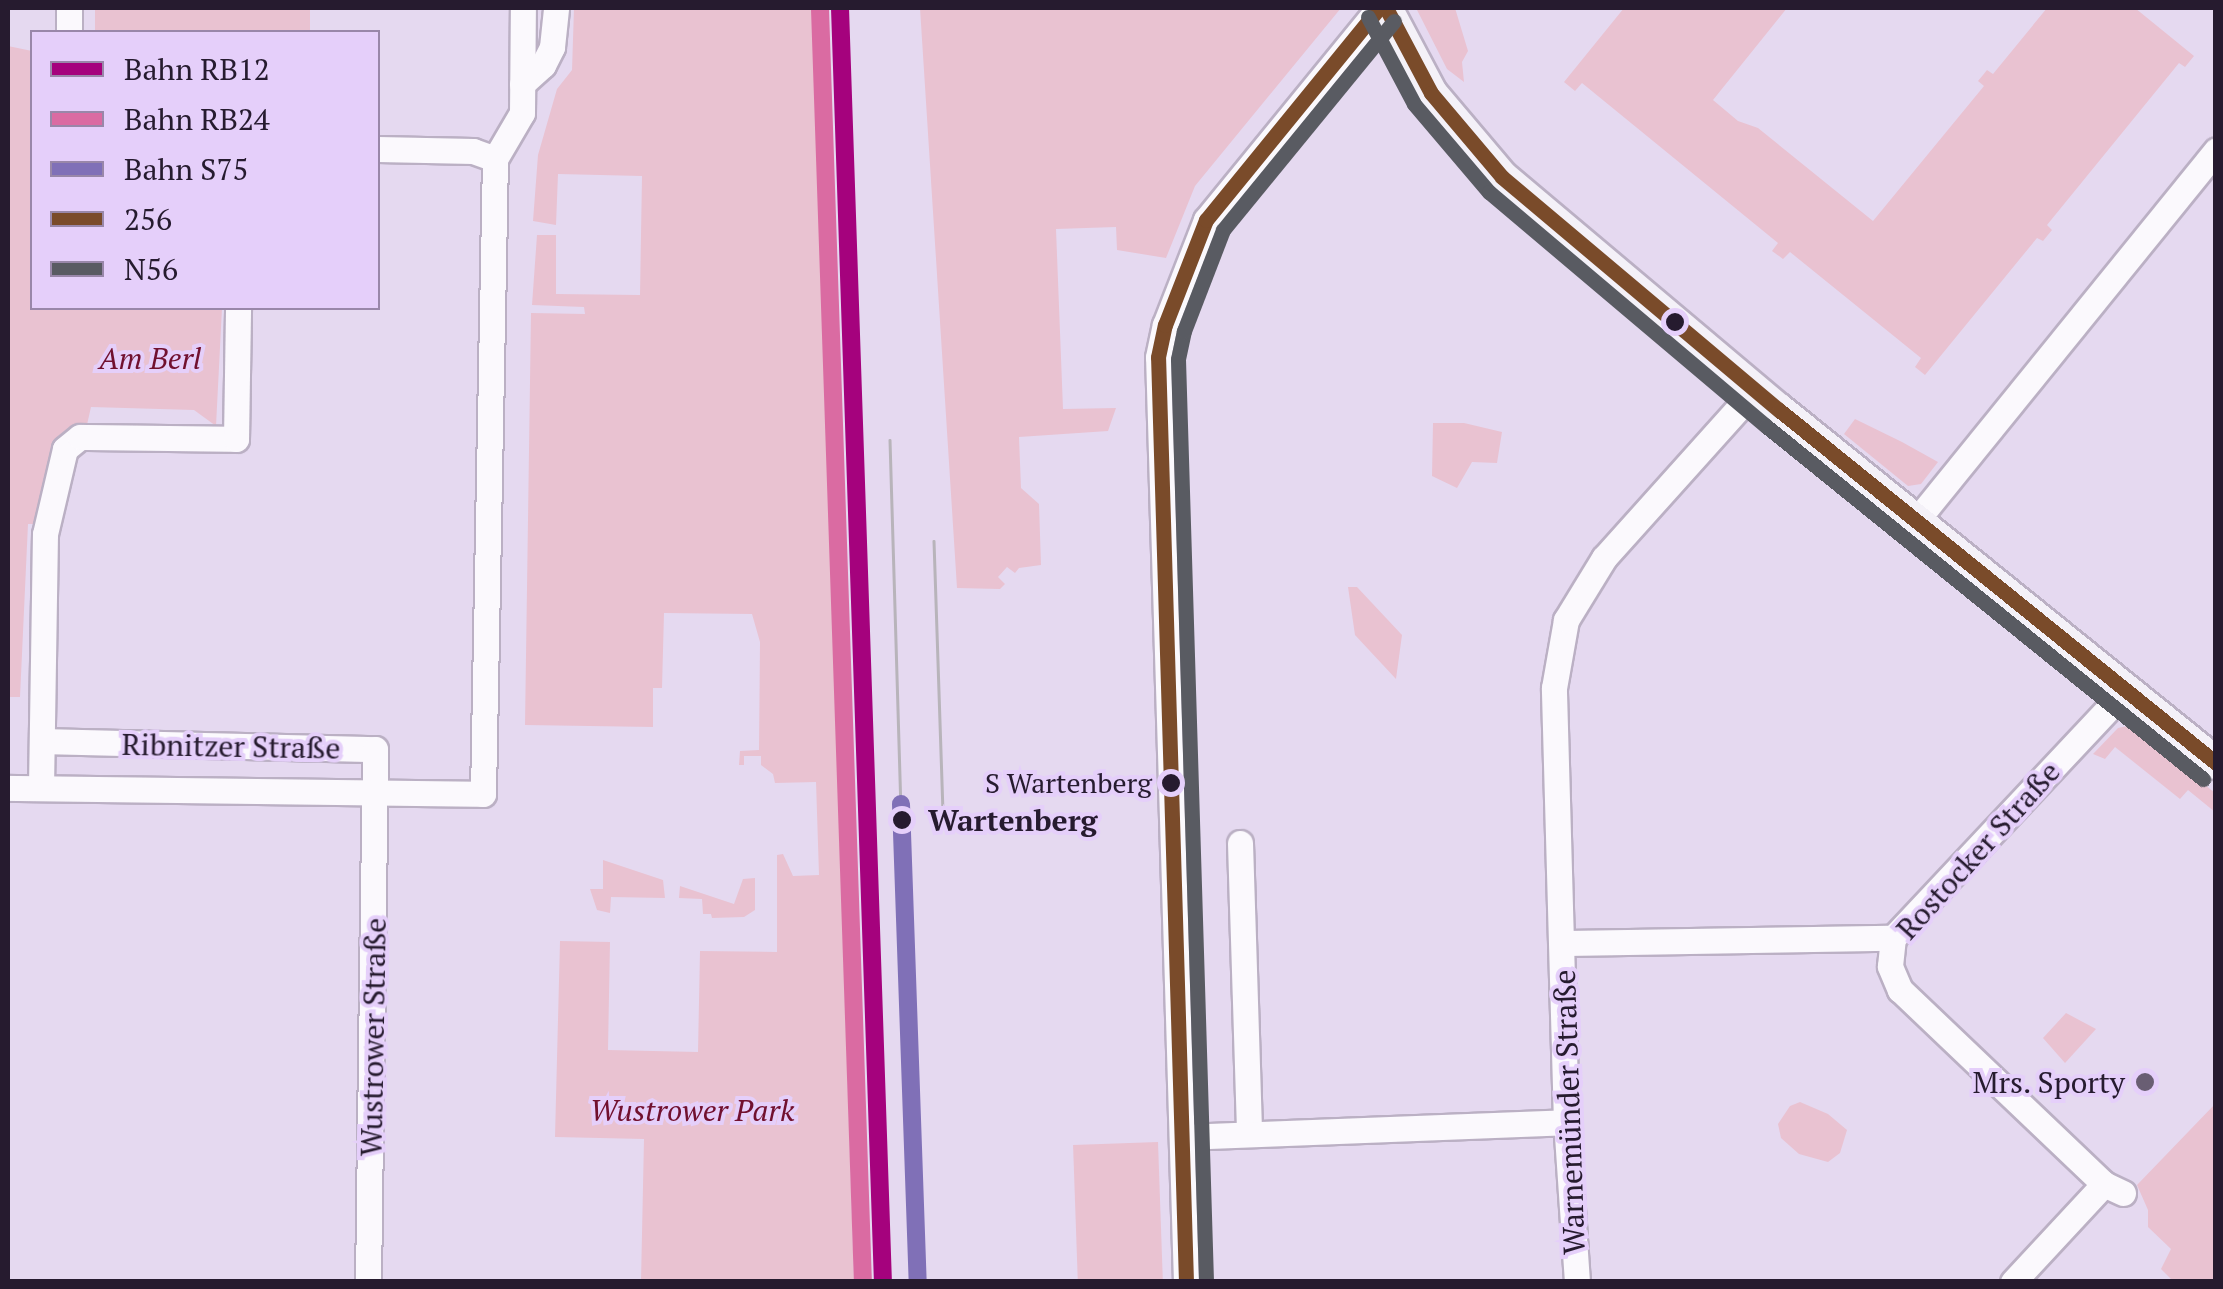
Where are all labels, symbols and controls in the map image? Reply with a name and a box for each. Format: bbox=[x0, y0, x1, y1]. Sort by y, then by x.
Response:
legend bbox=[30, 30, 380, 310]
text: Bahn RB12 bbox=[124, 49, 270, 89]
text: Bahn RB24 bbox=[124, 99, 270, 139]
text: Bahn S75 bbox=[124, 149, 248, 189]
text: 256 bbox=[124, 199, 172, 239]
text: N56 bbox=[124, 249, 178, 289]
unlabelled marker bbox=[1665, 312, 1685, 332]
park label: Am Berl bbox=[99, 340, 201, 376]
street label: Ribnitzer Straße bbox=[121, 726, 341, 766]
street label: Rostocker Straße bbox=[1889, 754, 2067, 946]
place label: S Wartenberg bbox=[985, 766, 1152, 800]
marker: S Wartenberg bbox=[1161, 773, 1181, 793]
place label: Wartenberg bbox=[928, 802, 1098, 838]
marker: Wartenberg bbox=[885, 803, 919, 837]
street label: Wustrower Straße bbox=[353, 917, 393, 1157]
street label: Warnemünder Straße bbox=[1546, 969, 1592, 1255]
place label: Mrs. Sporty bbox=[1971, 1064, 2125, 1100]
marker: Mrs. Sporty bbox=[2134, 1071, 2156, 1093]
park label: Wustrower Park bbox=[590, 1092, 794, 1128]

